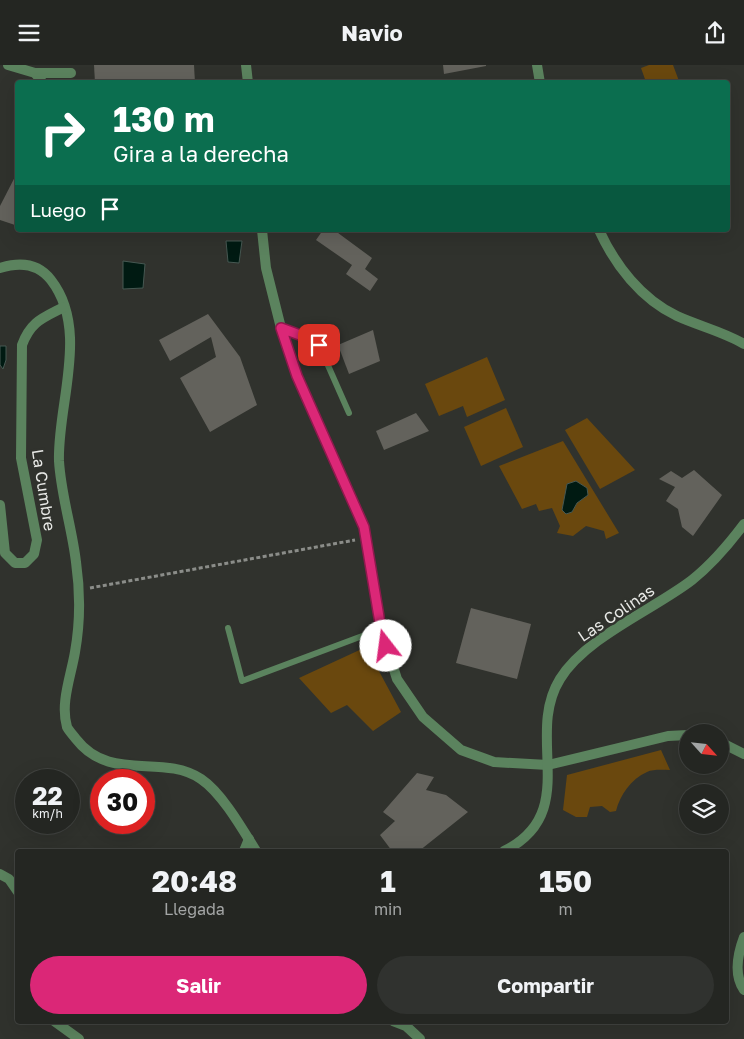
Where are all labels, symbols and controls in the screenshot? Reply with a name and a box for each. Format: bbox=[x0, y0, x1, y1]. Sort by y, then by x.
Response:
icon: menu bbox=[15, 19, 43, 47]
text: Navio bbox=[341, 19, 403, 46]
icon: share bbox=[701, 19, 729, 47]
text: 130 m bbox=[113, 98, 215, 140]
icon: right bbox=[30, 100, 95, 165]
text: Gira a la derecha bbox=[113, 140, 289, 167]
icon: arrive bbox=[96, 195, 124, 223]
text: Luego bbox=[30, 198, 86, 221]
pin bbox=[298, 324, 340, 366]
icon: arrive bbox=[305, 331, 333, 359]
street label: La Cumbre bbox=[28, 448, 60, 532]
street label: Las Colinas bbox=[574, 580, 658, 646]
position arrow bbox=[359, 619, 411, 671]
north arrow bbox=[679, 724, 729, 774]
map controls bbox=[679, 724, 729, 834]
speed limit sign: 30 bbox=[90, 769, 155, 834]
text: 22 bbox=[32, 780, 63, 811]
button: layers bbox=[679, 784, 729, 834]
text: km/h bbox=[32, 806, 63, 821]
text: 20:48 bbox=[152, 863, 237, 899]
text: 1 bbox=[380, 863, 396, 899]
text: 150 bbox=[539, 863, 592, 899]
text: Llegada bbox=[164, 899, 225, 919]
text: min bbox=[374, 899, 402, 919]
text: m bbox=[558, 899, 573, 919]
button: Salir bbox=[30, 956, 367, 1014]
button: Compartir bbox=[377, 956, 714, 1014]

